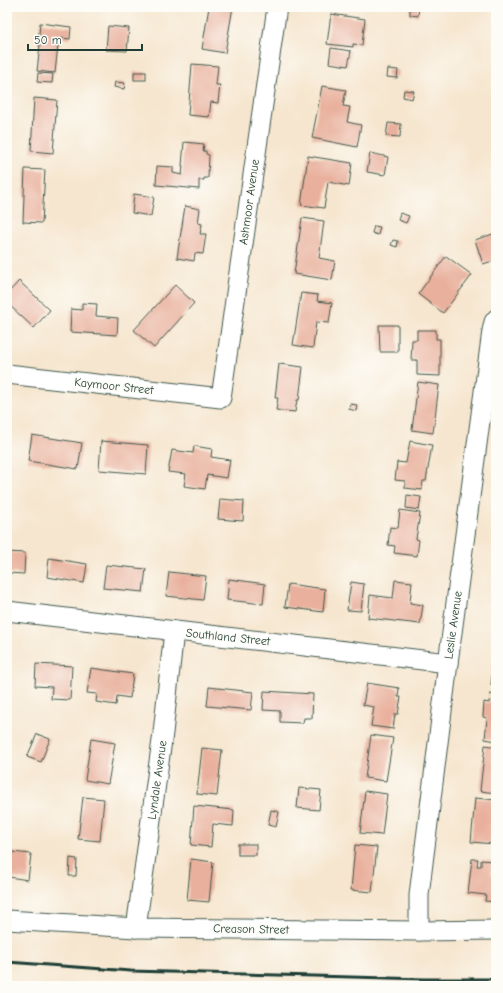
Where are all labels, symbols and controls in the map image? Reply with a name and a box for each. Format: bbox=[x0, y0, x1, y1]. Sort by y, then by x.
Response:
scale bar bbox=[28, 26, 142, 52]
text: 50 m bbox=[34, 33, 62, 47]
street label: Ashmoor Avenue bbox=[236, 158, 262, 246]
street label: Kaymoor Street bbox=[74, 375, 155, 397]
street label: Leslie Avenue bbox=[441, 590, 465, 660]
street label: Southland Street bbox=[185, 626, 271, 648]
street label: Lyndale Avenue bbox=[145, 740, 169, 820]
street label: Creason Street bbox=[213, 921, 290, 937]

